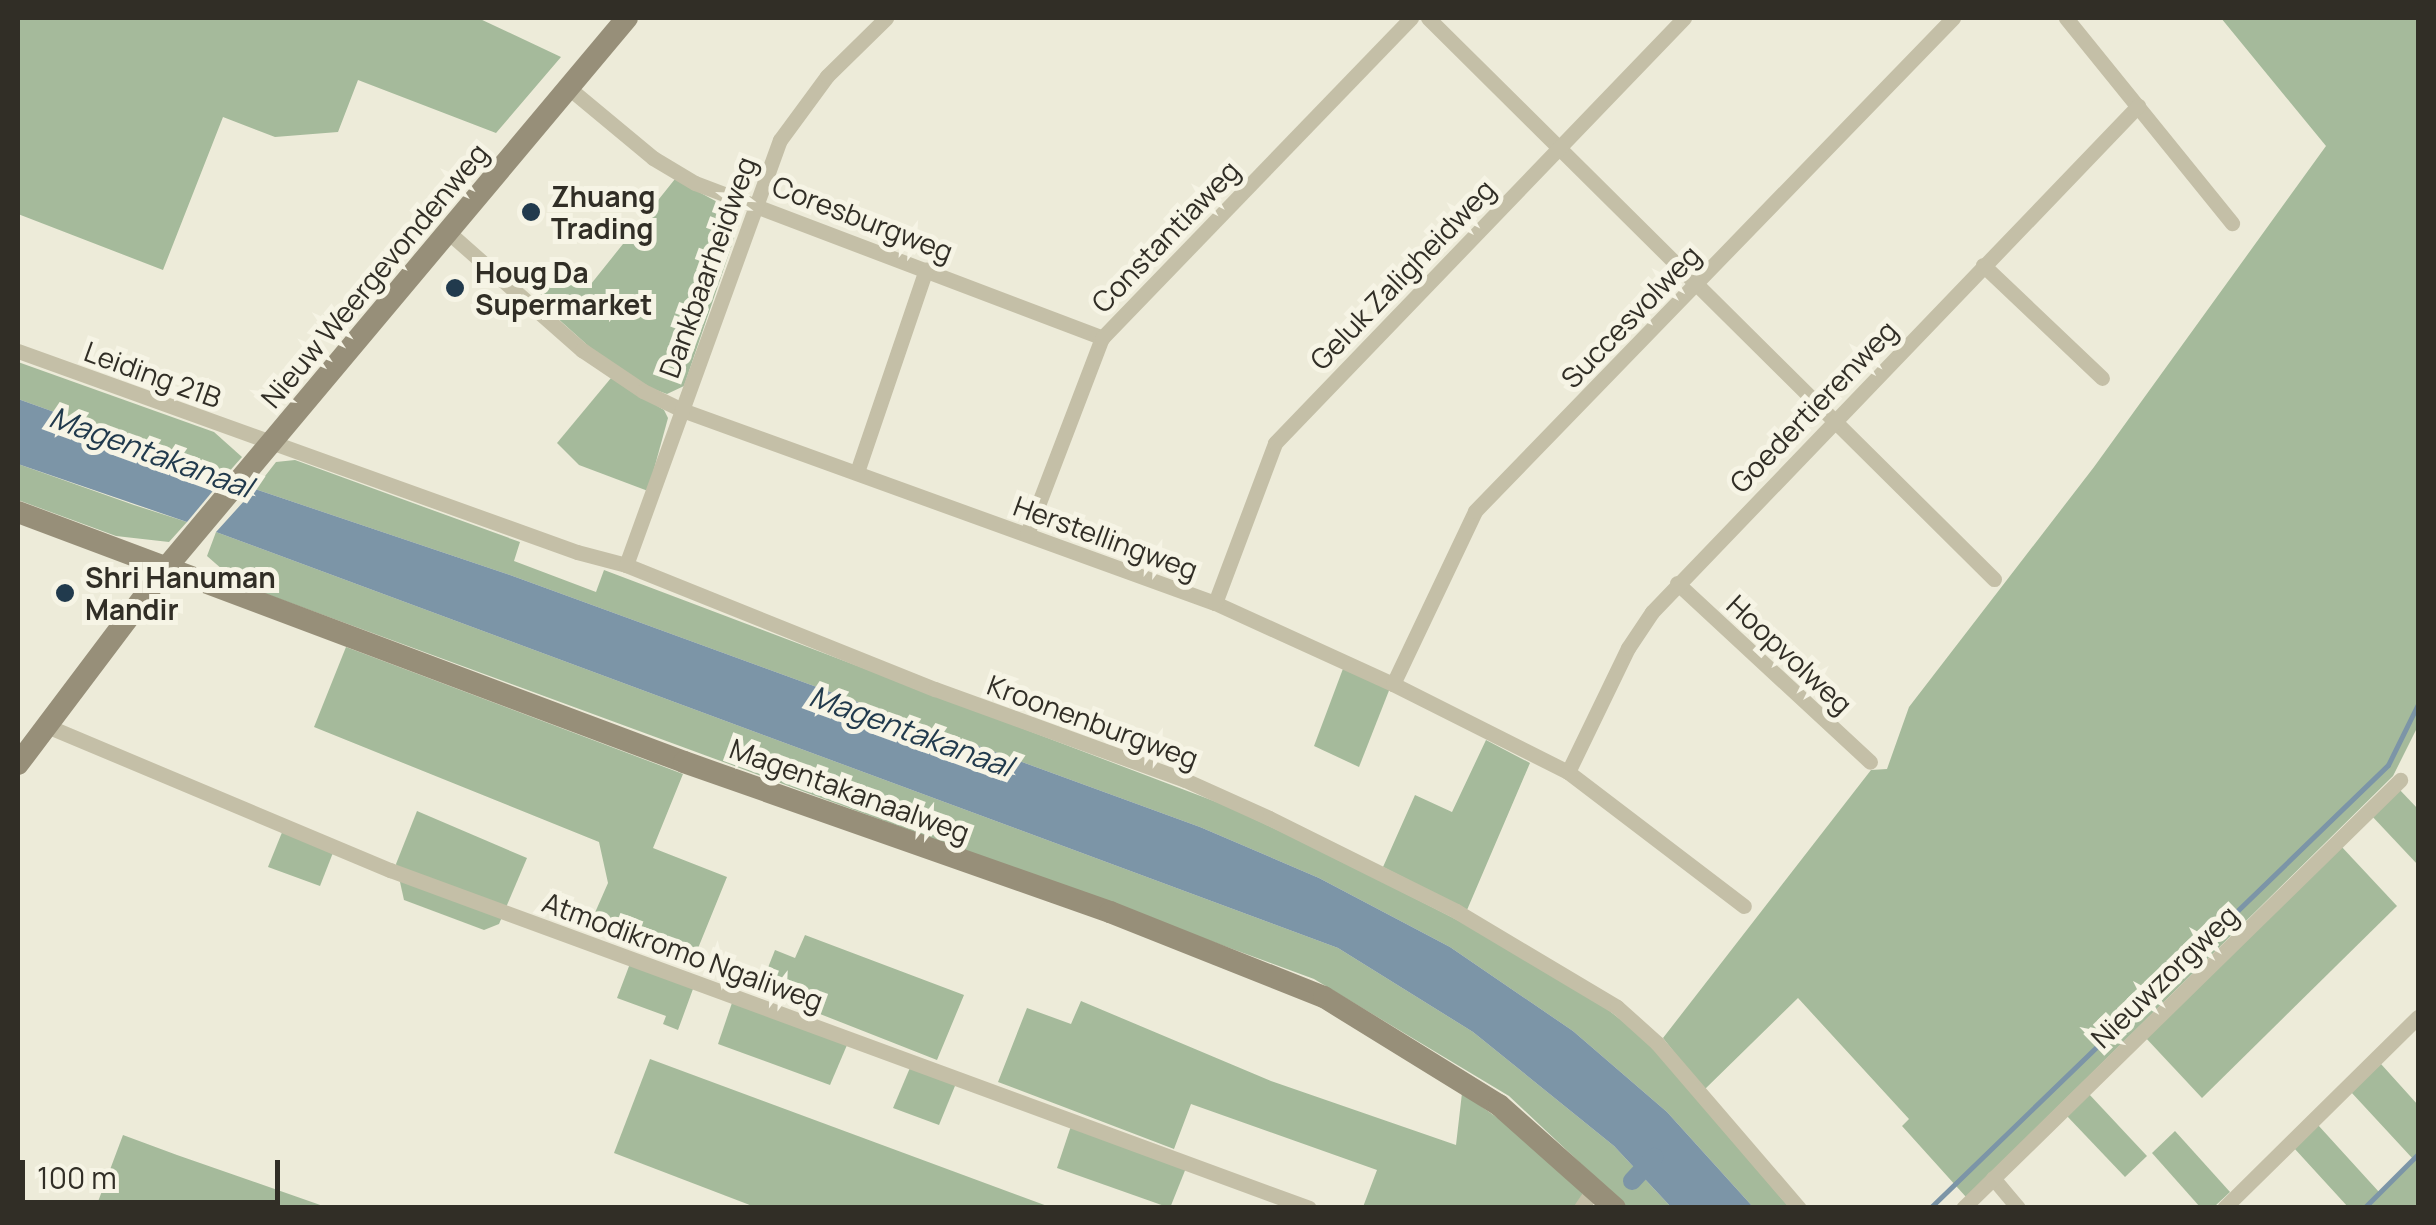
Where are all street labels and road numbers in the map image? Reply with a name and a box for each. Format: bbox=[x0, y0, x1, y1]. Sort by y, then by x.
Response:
street label: Nieuw Weergevondenweg bbox=[254, 136, 494, 414]
street label: Dankbaarheidweg bbox=[651, 152, 763, 382]
street label: Constantiaweg bbox=[1084, 153, 1246, 319]
street label: Coresburgweg bbox=[768, 168, 958, 268]
street label: Geluk Zaligheidweg bbox=[1303, 172, 1501, 376]
street label: Succesvolweg bbox=[1554, 238, 1706, 394]
street label: Goedertierenweg bbox=[1722, 313, 1904, 499]
street label: Leiding 21B bbox=[80, 334, 226, 414]
street label: Herstellingweg bbox=[1009, 488, 1203, 586]
street label: Hoopvolweg bbox=[1720, 588, 1860, 720]
street label: Kroonenburgweg bbox=[983, 667, 1203, 775]
street label: Magentakanaalweg bbox=[726, 731, 974, 849]
street label: Atmodikromo Ngaliweg bbox=[538, 885, 828, 1017]
street label: Nieuwzorgweg bbox=[2084, 898, 2244, 1054]

